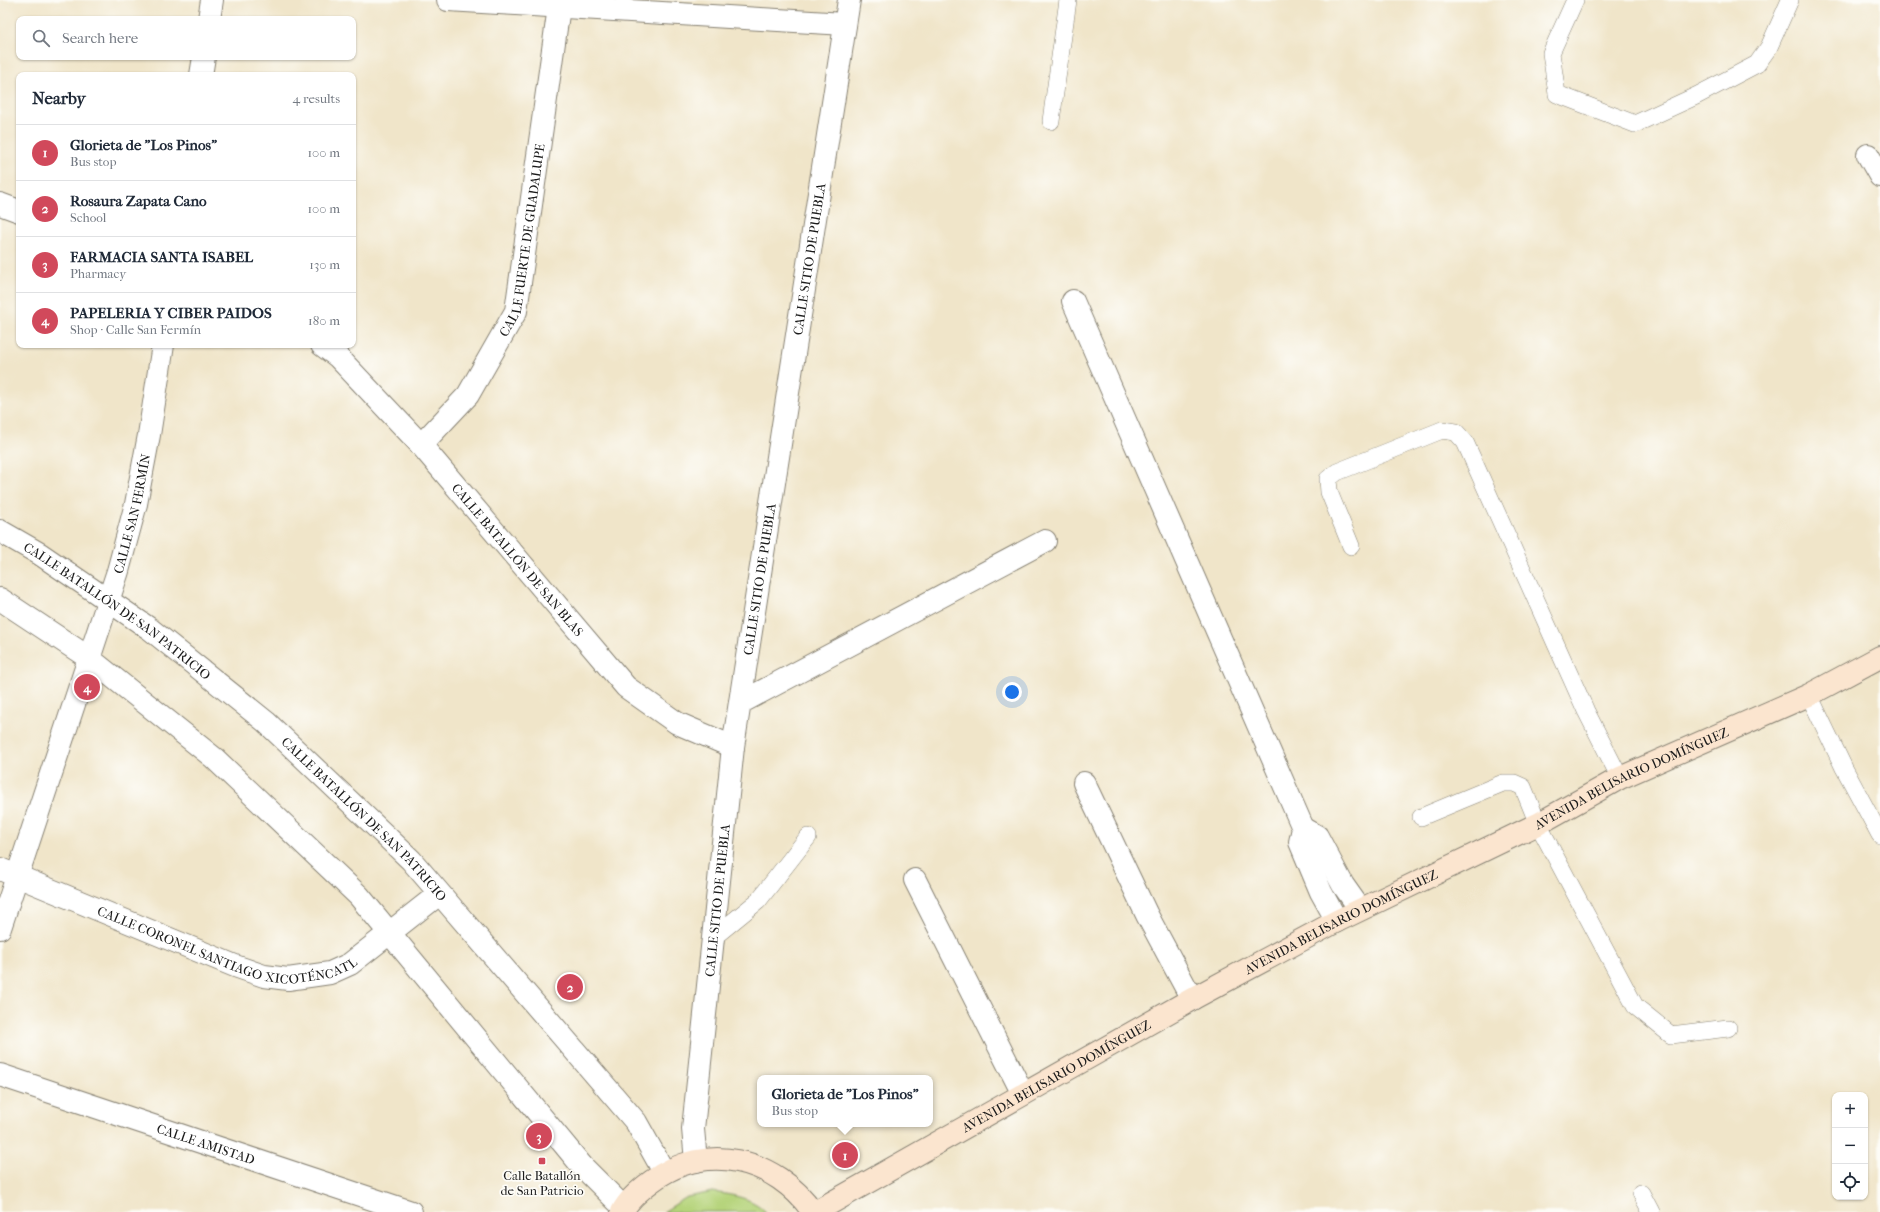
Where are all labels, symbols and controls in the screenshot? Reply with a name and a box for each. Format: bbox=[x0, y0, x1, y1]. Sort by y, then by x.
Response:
search box bbox=[16, 16, 356, 60]
icon: search bbox=[30, 27, 52, 49]
text: Search here bbox=[62, 29, 138, 47]
text: Nearby bbox=[32, 88, 86, 108]
text: 4 results bbox=[293, 91, 340, 106]
text: Glorieta de "Los Pinos" bbox=[70, 136, 217, 154]
street label: CALLE FUERTE DE GUADALUPE bbox=[496, 143, 548, 339]
text: 1 bbox=[43, 145, 47, 160]
text: 100 m bbox=[307, 145, 340, 160]
text: Bus stop bbox=[70, 154, 116, 169]
street label: CALLE SITIO DE PUEBLA bbox=[790, 182, 829, 336]
text: Rosaura Zapata Cano bbox=[70, 192, 207, 210]
text: 2 bbox=[42, 201, 48, 216]
text: 100 m bbox=[307, 201, 340, 216]
text: School bbox=[70, 210, 106, 225]
text: FARMACIA SANTA ISABEL bbox=[70, 248, 253, 266]
text: 3 bbox=[42, 257, 48, 272]
text: 130 m bbox=[309, 257, 340, 272]
text: Pharmacy bbox=[70, 266, 126, 281]
text: PAPELERIA Y CIBER PAIDOS bbox=[70, 304, 272, 322]
text: 4 bbox=[41, 313, 49, 328]
text: 180 m bbox=[308, 313, 340, 328]
text: Shop · Calle San Fermín bbox=[70, 322, 201, 337]
street label: CALLE SAN FERMÍN bbox=[111, 453, 153, 575]
street label: CALLE BATALLÓN DE SAN BLAS bbox=[449, 480, 587, 639]
street label: CALLE SITIO DE PUEBLA bbox=[740, 502, 779, 656]
street label: CALLE BATALLÓN DE SAN PATRICIO bbox=[21, 539, 214, 683]
pin: 4 bbox=[74, 672, 100, 702]
your location bbox=[1002, 682, 1022, 702]
street label: AVENIDA BELISARIO DOMÍNGUEZ bbox=[1531, 724, 1731, 833]
street label: CALLE BATALLÓN DE SAN PATRICIO bbox=[278, 734, 450, 904]
street label: CALLE SITIO DE PUEBLA bbox=[702, 823, 733, 978]
street label: AVENIDA BELISARIO DOMÍNGUEZ bbox=[1241, 867, 1440, 978]
street label: CALLE CORONEL SANTIAGO XICOTÉNCATL bbox=[95, 903, 360, 987]
pin: 2 bbox=[557, 972, 583, 1002]
street label: AVENIDA BELISARIO DOMÍNGUEZ bbox=[958, 1017, 1154, 1136]
popup bbox=[757, 1075, 933, 1127]
text: Glorieta de "Los Pinos" bbox=[772, 1085, 918, 1103]
map controls bbox=[1832, 1092, 1868, 1200]
button: + bbox=[1832, 1092, 1868, 1128]
text: Bus stop bbox=[772, 1103, 818, 1118]
street label: CALLE AMISTAD bbox=[155, 1121, 257, 1167]
pin: 3 bbox=[526, 1121, 552, 1151]
button: − bbox=[1832, 1128, 1868, 1164]
pin: 1 bbox=[832, 1140, 858, 1170]
marker: Calle Batallón de San Patricio bbox=[537, 1156, 547, 1166]
button: locate bbox=[1832, 1164, 1868, 1200]
place label: Calle Batallón de San Patricio bbox=[500, 1168, 584, 1198]

